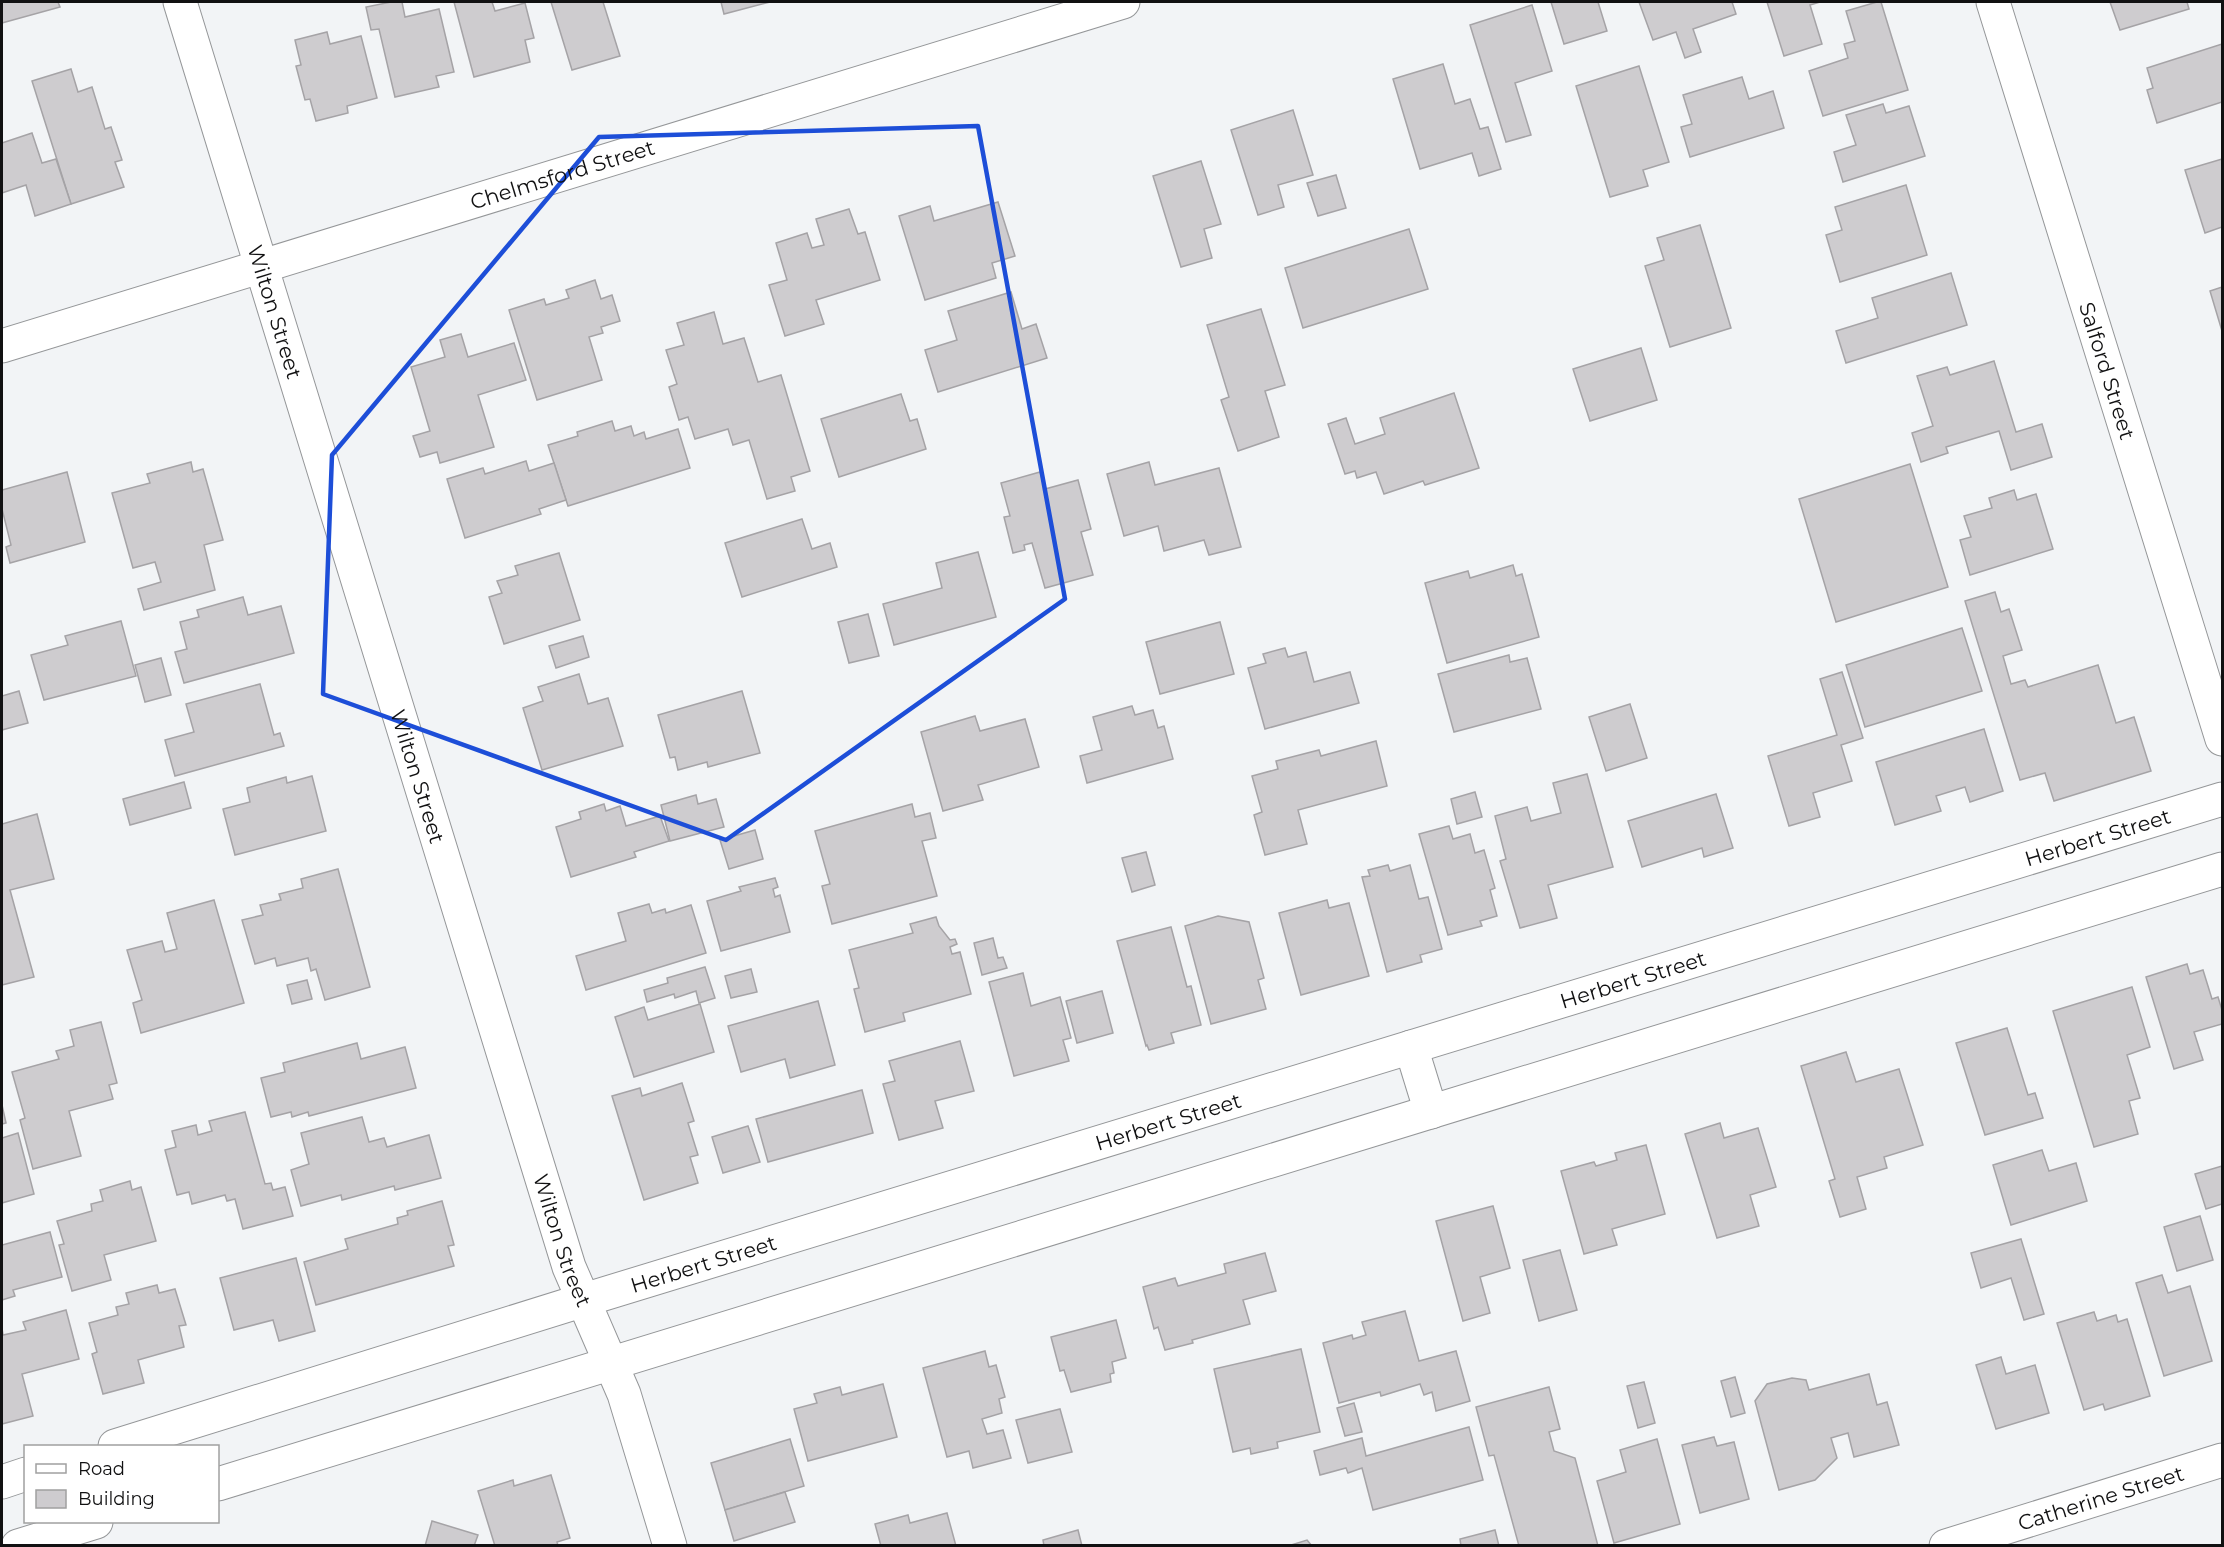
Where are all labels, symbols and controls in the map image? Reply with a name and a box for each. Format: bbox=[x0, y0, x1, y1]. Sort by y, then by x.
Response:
street label: Chelmsford Street bbox=[467, 134, 657, 214]
street label: Wilton Street bbox=[243, 242, 308, 382]
street label: Salford Street bbox=[2074, 299, 2141, 442]
street label: Wilton Street bbox=[386, 706, 450, 846]
street label: Herbert Street bbox=[2022, 803, 2174, 871]
street label: Herbert Street bbox=[1557, 945, 1709, 1013]
street label: Herbert Street bbox=[1092, 1087, 1244, 1155]
street label: Wilton Street bbox=[529, 1171, 597, 1310]
street label: Herbert Street bbox=[627, 1229, 779, 1298]
legend bbox=[24, 1445, 219, 1523]
text: Road bbox=[78, 1458, 125, 1480]
street label: Catherine Street bbox=[2015, 1460, 2187, 1535]
text: Building bbox=[78, 1488, 155, 1510]

